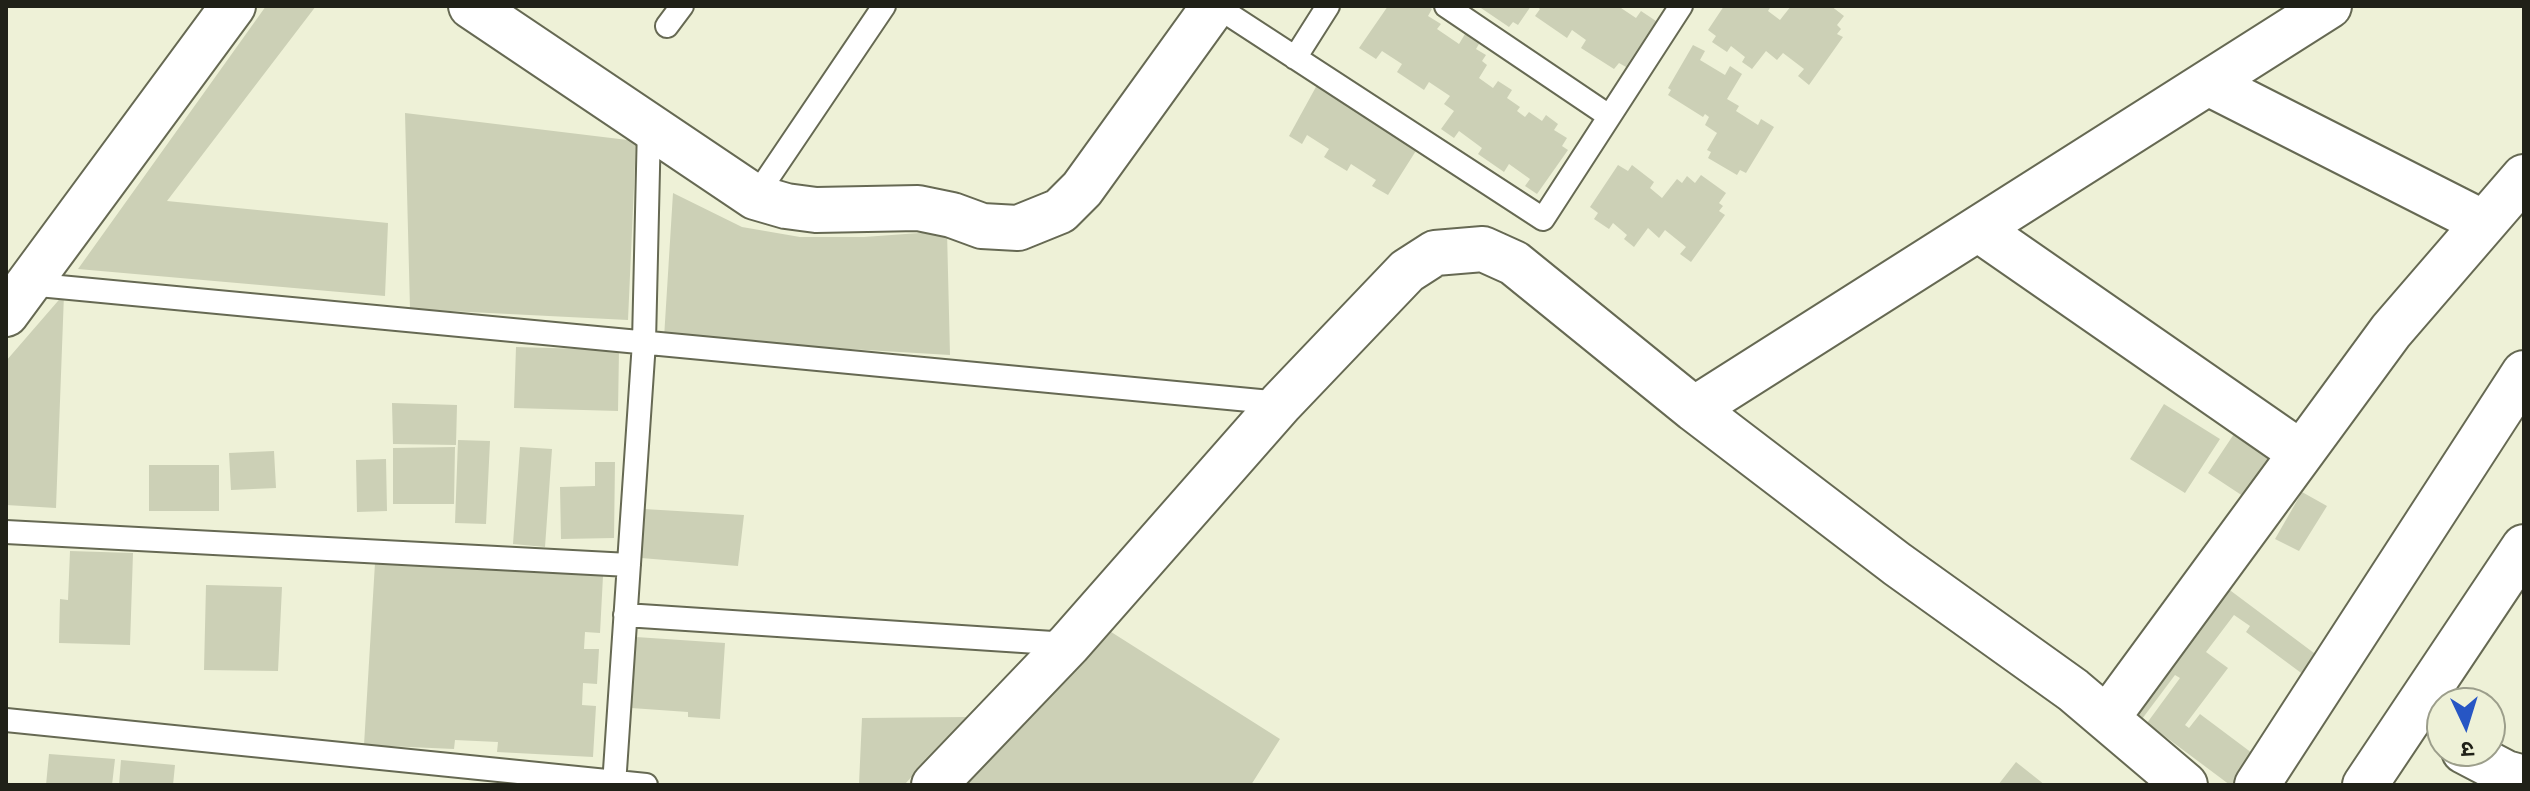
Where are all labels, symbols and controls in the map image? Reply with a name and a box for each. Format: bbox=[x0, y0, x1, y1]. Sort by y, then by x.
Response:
north arrow bbox=[2426, 687, 2506, 767]
text: उ bbox=[2460, 736, 2475, 763]

